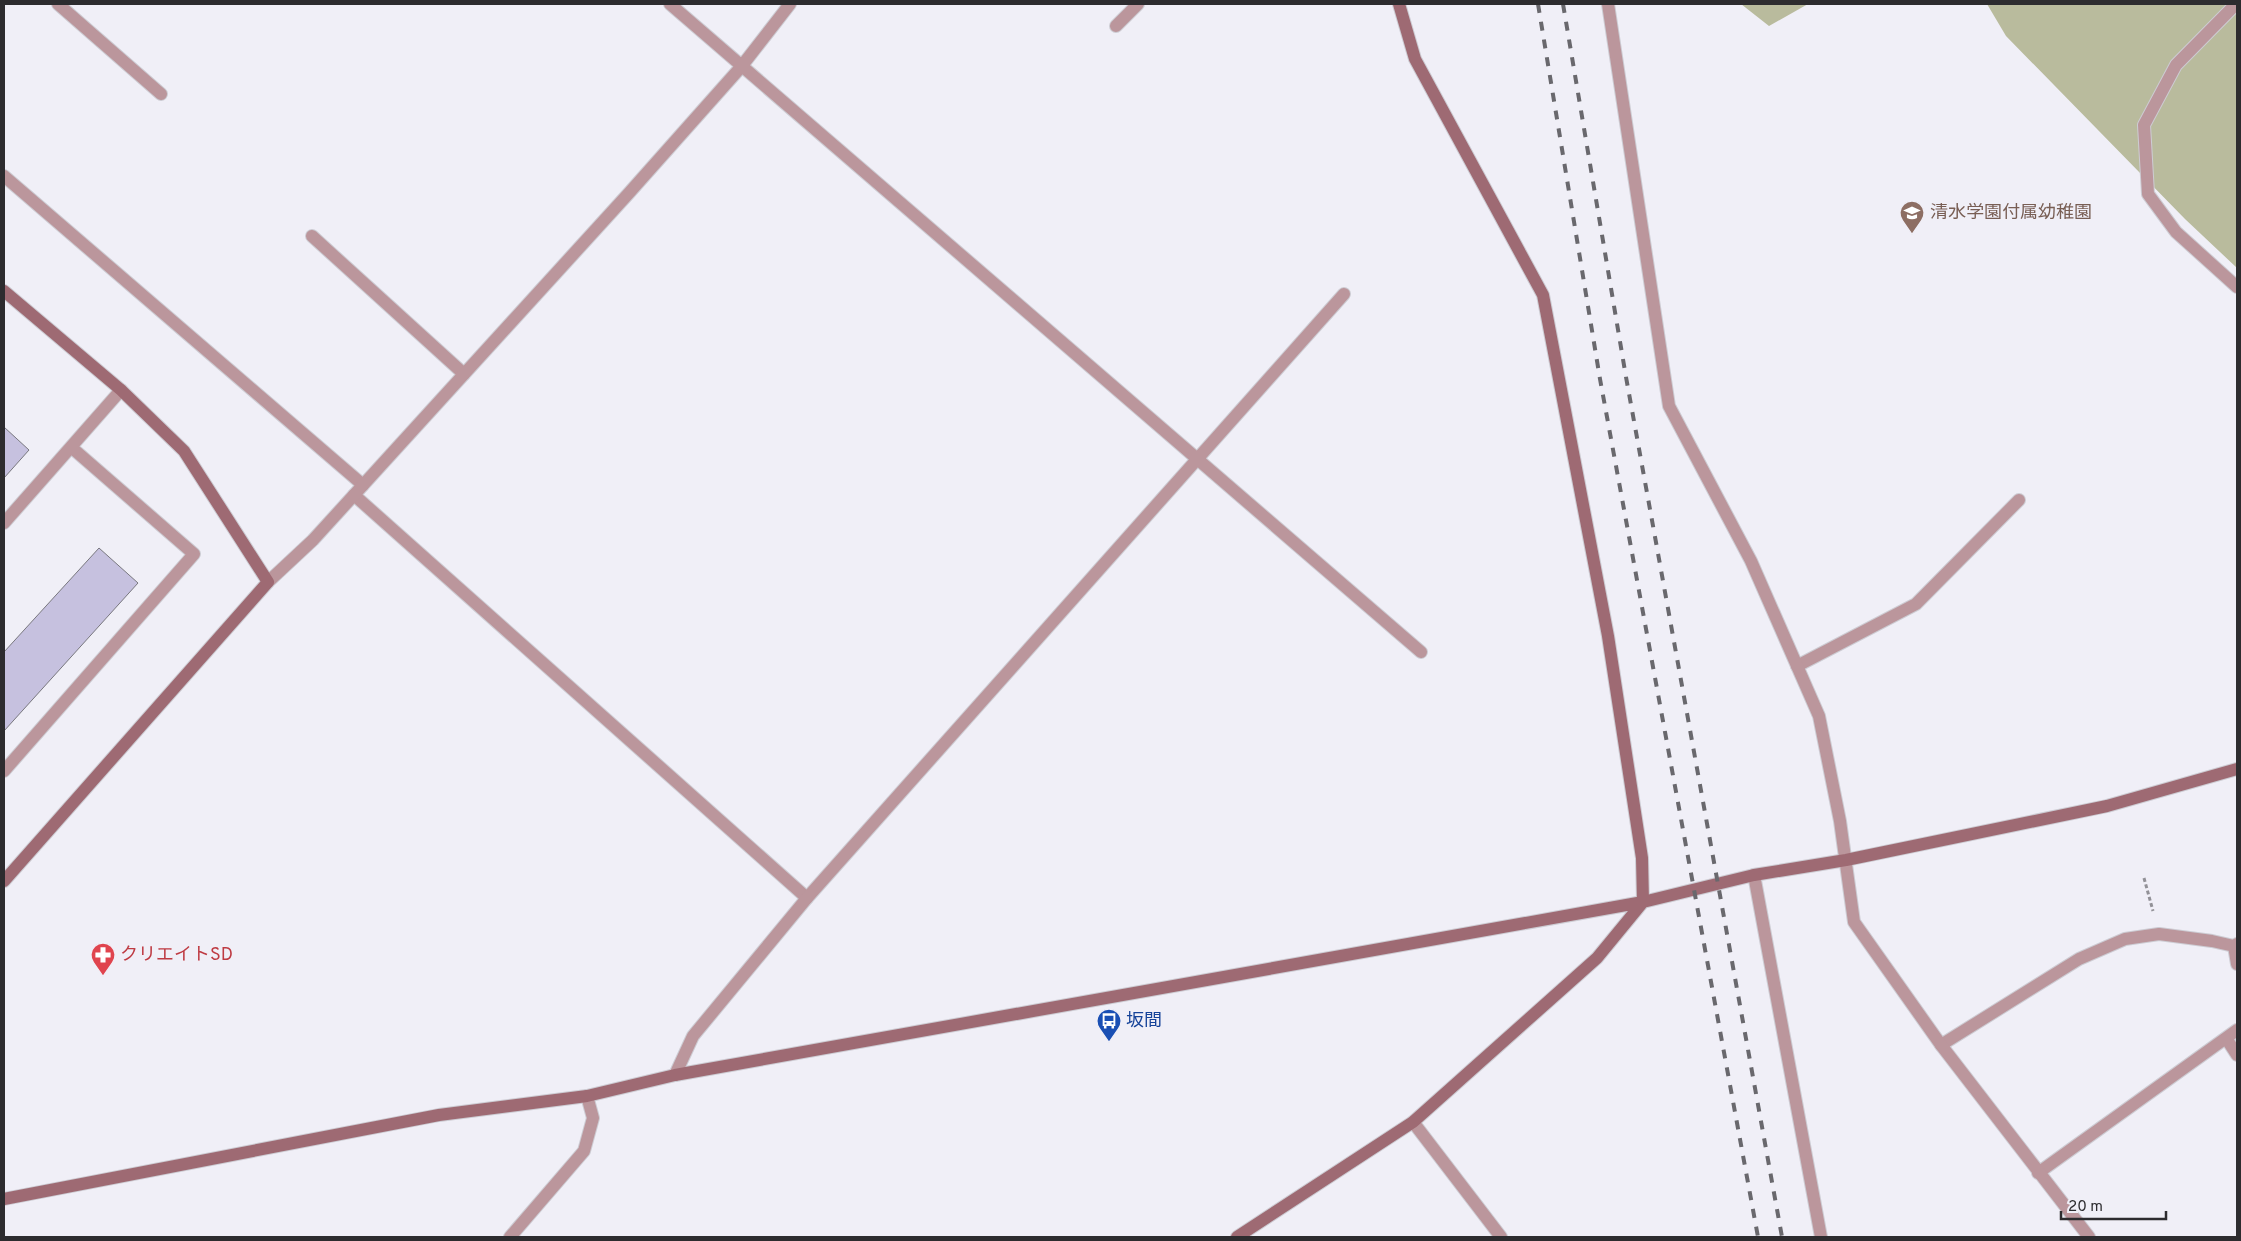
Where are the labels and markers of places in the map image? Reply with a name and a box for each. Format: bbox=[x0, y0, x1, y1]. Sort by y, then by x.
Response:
school or university icon: 清水学園付属幼稚園 bbox=[1899, 200, 1925, 234]
place label: 清水学園付属幼稚園 bbox=[1930, 202, 2092, 225]
pharmacy icon: クリエイトSD bbox=[90, 942, 116, 976]
place label: クリエイトSD bbox=[120, 944, 233, 967]
bus stop icon: 坂間 bbox=[1096, 1008, 1122, 1042]
place label: 坂間 bbox=[1126, 1010, 1162, 1033]

